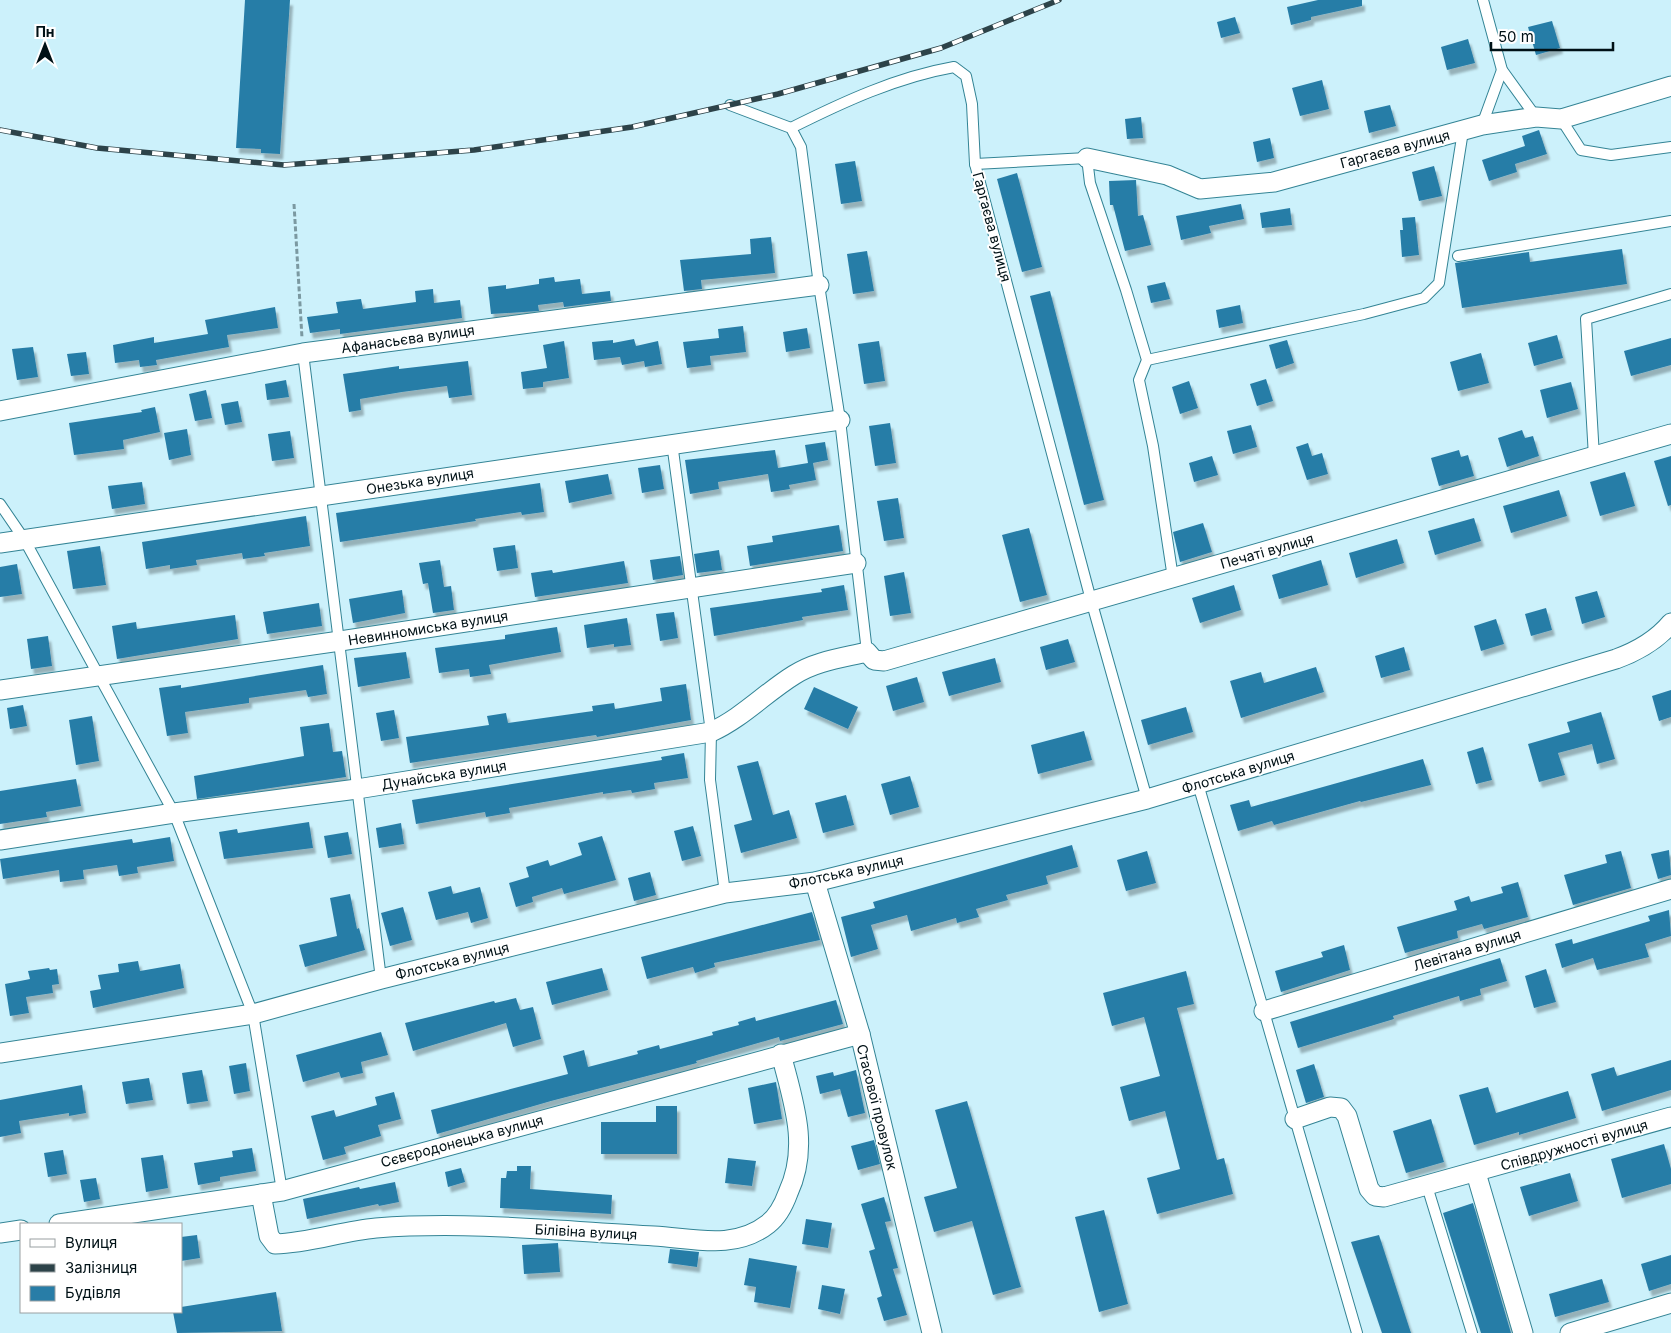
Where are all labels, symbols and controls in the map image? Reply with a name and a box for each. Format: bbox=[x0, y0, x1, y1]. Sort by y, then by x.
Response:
north arrow bbox=[20, 20, 70, 70]
scale bar bbox=[1491, 20, 1614, 52]
text: Пн bbox=[35, 23, 55, 40]
text: 50 m bbox=[1498, 27, 1534, 46]
street label: Гаргаєва вулиця bbox=[1338, 126, 1452, 171]
street label: Гаргаєва вулиця bbox=[970, 170, 1015, 284]
street label: Афанасьєва вулиця bbox=[340, 321, 476, 356]
street label: Онезька вулиця bbox=[365, 464, 475, 497]
street label: Печаті вулиця bbox=[1218, 529, 1315, 572]
street label: Невинномиська вулиця bbox=[347, 606, 509, 649]
street label: Флотська вулиця bbox=[1179, 746, 1296, 797]
street label: Дунайська вулиця bbox=[380, 756, 508, 793]
street label: Флотська вулиця bbox=[787, 851, 905, 892]
street label: Левітана вулиця bbox=[1411, 925, 1523, 974]
street label: Флотська вулиця bbox=[393, 938, 511, 983]
street label: Стасової провулок bbox=[854, 1042, 901, 1172]
street label: Сєвєродонецька вулиця bbox=[379, 1111, 545, 1170]
street label: Співдружності вулиця bbox=[1498, 1115, 1649, 1174]
street label: Білівіна вулиця bbox=[534, 1220, 638, 1243]
legend bbox=[20, 1223, 182, 1313]
text: Вулиця bbox=[65, 1233, 117, 1252]
text: Залізниця bbox=[65, 1258, 137, 1277]
text: Будівля bbox=[65, 1283, 121, 1302]

